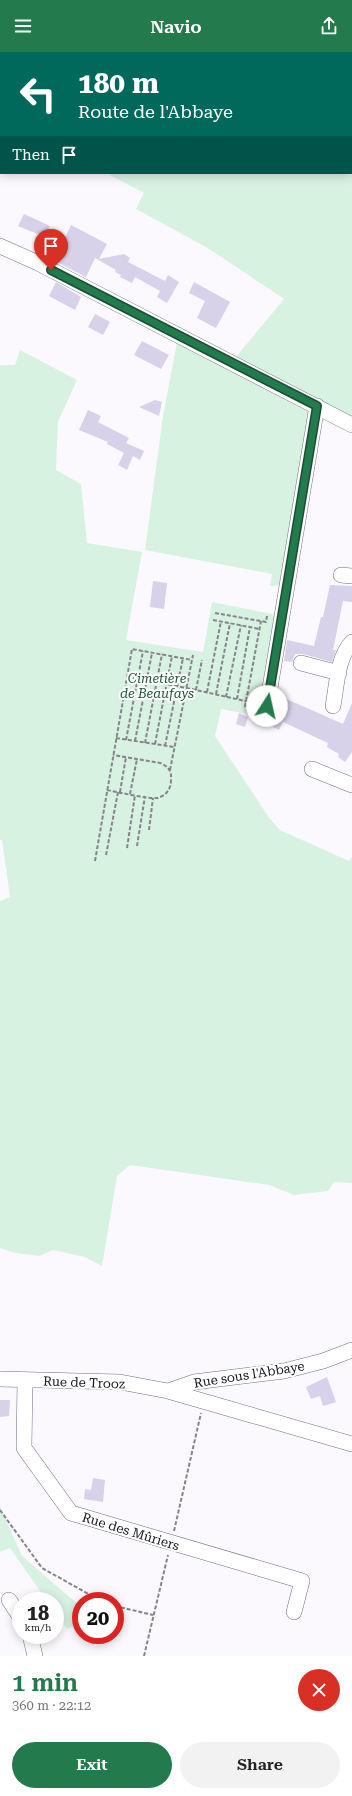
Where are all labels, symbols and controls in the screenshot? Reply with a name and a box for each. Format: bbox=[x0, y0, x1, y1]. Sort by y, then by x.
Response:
icon: menu bbox=[12, 15, 34, 37]
icon: share bbox=[318, 15, 340, 37]
text: Navio bbox=[150, 16, 202, 37]
text: 180 m bbox=[78, 67, 159, 100]
icon: left bbox=[12, 68, 64, 120]
text: Route de l'Abbaye bbox=[78, 101, 233, 122]
icon: arrive bbox=[58, 144, 80, 166]
text: Then bbox=[12, 146, 50, 164]
pin bbox=[34, 229, 68, 270]
icon: arrive bbox=[40, 235, 62, 257]
park label: Cimetière de Beaufays bbox=[120, 671, 194, 701]
position arrow bbox=[246, 685, 288, 727]
street label: Rue sous l'Abbaye bbox=[193, 1358, 306, 1391]
street label: Rue de Trooz bbox=[43, 1374, 125, 1391]
street label: Rue des Mûriers bbox=[80, 1510, 181, 1553]
speed limit sign: 20 bbox=[72, 1592, 124, 1644]
text: 18 bbox=[27, 1601, 49, 1625]
text: km/h bbox=[25, 1622, 51, 1633]
text: 1 min bbox=[12, 1669, 78, 1697]
button: close bbox=[298, 1669, 340, 1711]
text: 360 m · 22:12 bbox=[12, 1698, 91, 1713]
button: Exit bbox=[12, 1742, 172, 1788]
button: Share bbox=[180, 1742, 340, 1788]

